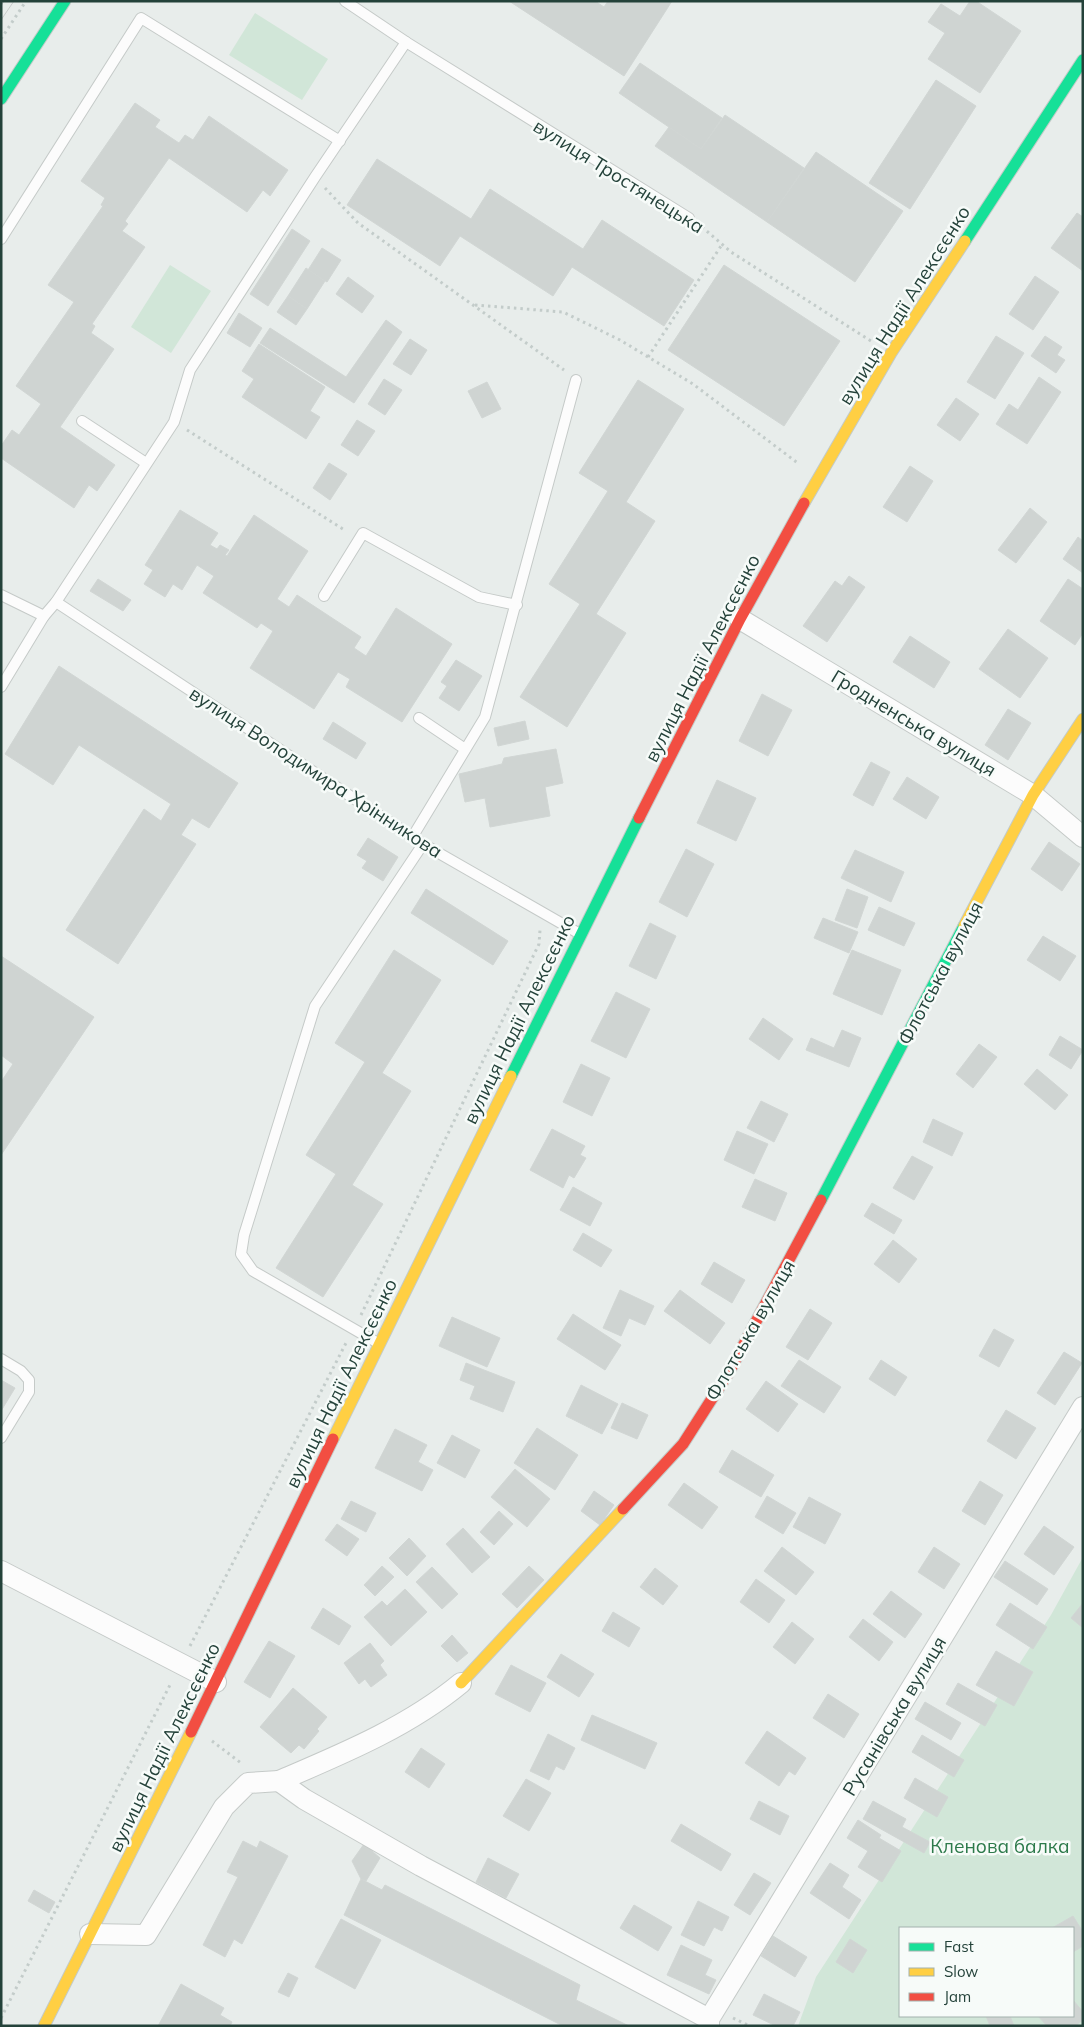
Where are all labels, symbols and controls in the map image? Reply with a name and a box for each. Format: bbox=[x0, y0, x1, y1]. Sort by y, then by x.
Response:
street label: вулиця Тростянецька bbox=[529, 114, 709, 238]
street label: вулиця Надії Алексєєнко bbox=[833, 201, 975, 409]
street label: вулиця Надії Алексєєнко bbox=[639, 550, 765, 766]
street label: Гродненська вулиця bbox=[827, 664, 1001, 782]
street label: вулиця Володимира Хрінникова bbox=[185, 681, 447, 863]
street label: Флотська вулиця bbox=[892, 897, 988, 1049]
street label: вулиця Надії Алексєєнко bbox=[458, 910, 580, 1128]
street label: Флотська вулиця bbox=[700, 1255, 800, 1405]
street label: вулиця Надії Алексєєнко bbox=[280, 1274, 402, 1492]
street label: Русанівська вулиця bbox=[837, 1632, 951, 1800]
street label: вулиця Надії Алексєєнко bbox=[103, 1638, 225, 1856]
park label: Кленова балка bbox=[930, 1834, 1070, 1858]
legend bbox=[899, 1927, 1074, 2017]
text: Fast bbox=[944, 1937, 974, 1956]
text: Slow bbox=[944, 1962, 978, 1981]
text: Jam bbox=[944, 1987, 971, 2006]

